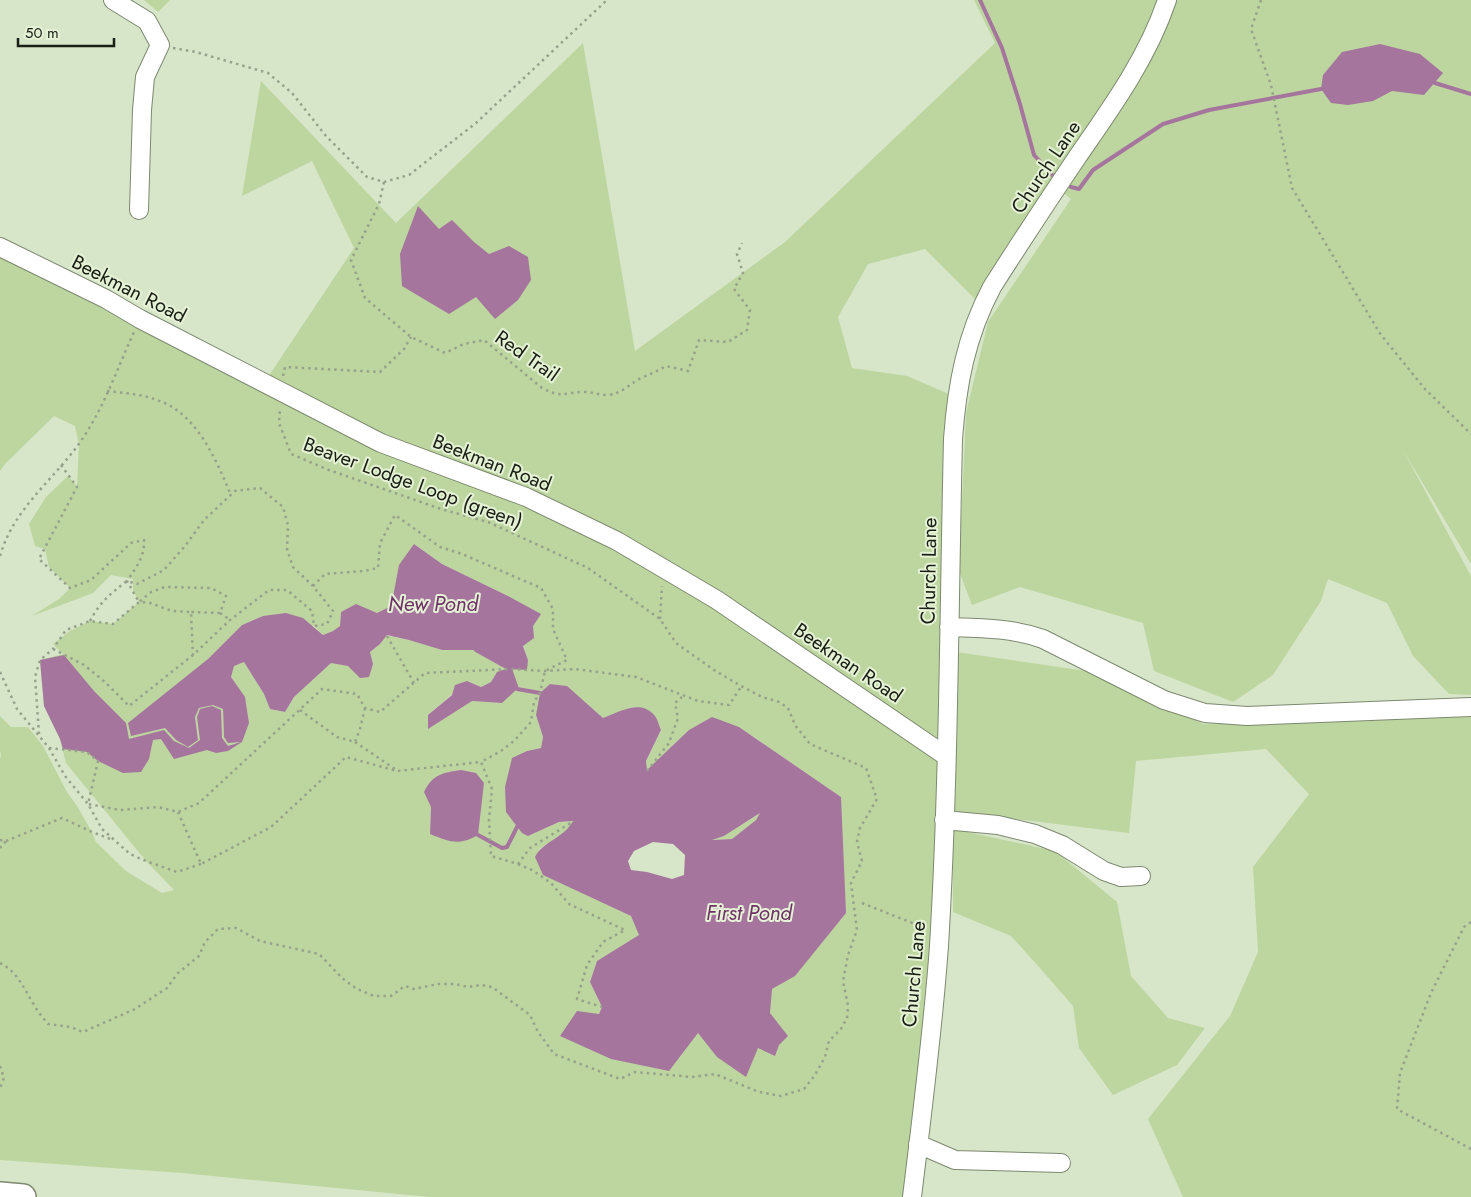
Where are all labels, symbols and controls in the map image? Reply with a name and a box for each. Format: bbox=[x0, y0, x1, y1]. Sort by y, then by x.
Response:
scale bar bbox=[18, 15, 114, 47]
text: 50 m bbox=[25, 22, 59, 44]
street label: Church Lane bbox=[1004, 115, 1088, 219]
street label: Beekman Road bbox=[67, 248, 191, 330]
street label: Red Trail bbox=[489, 323, 565, 389]
street label: Beekman Road bbox=[428, 427, 556, 499]
street label: Beaver Lodge Loop (green) bbox=[299, 430, 527, 536]
street label: Church Lane bbox=[914, 517, 944, 625]
water label: New Pond bbox=[388, 589, 479, 619]
street label: Beekman Road bbox=[788, 616, 908, 710]
water label: First Pond bbox=[706, 898, 793, 928]
street label: Church Lane bbox=[895, 920, 933, 1028]

